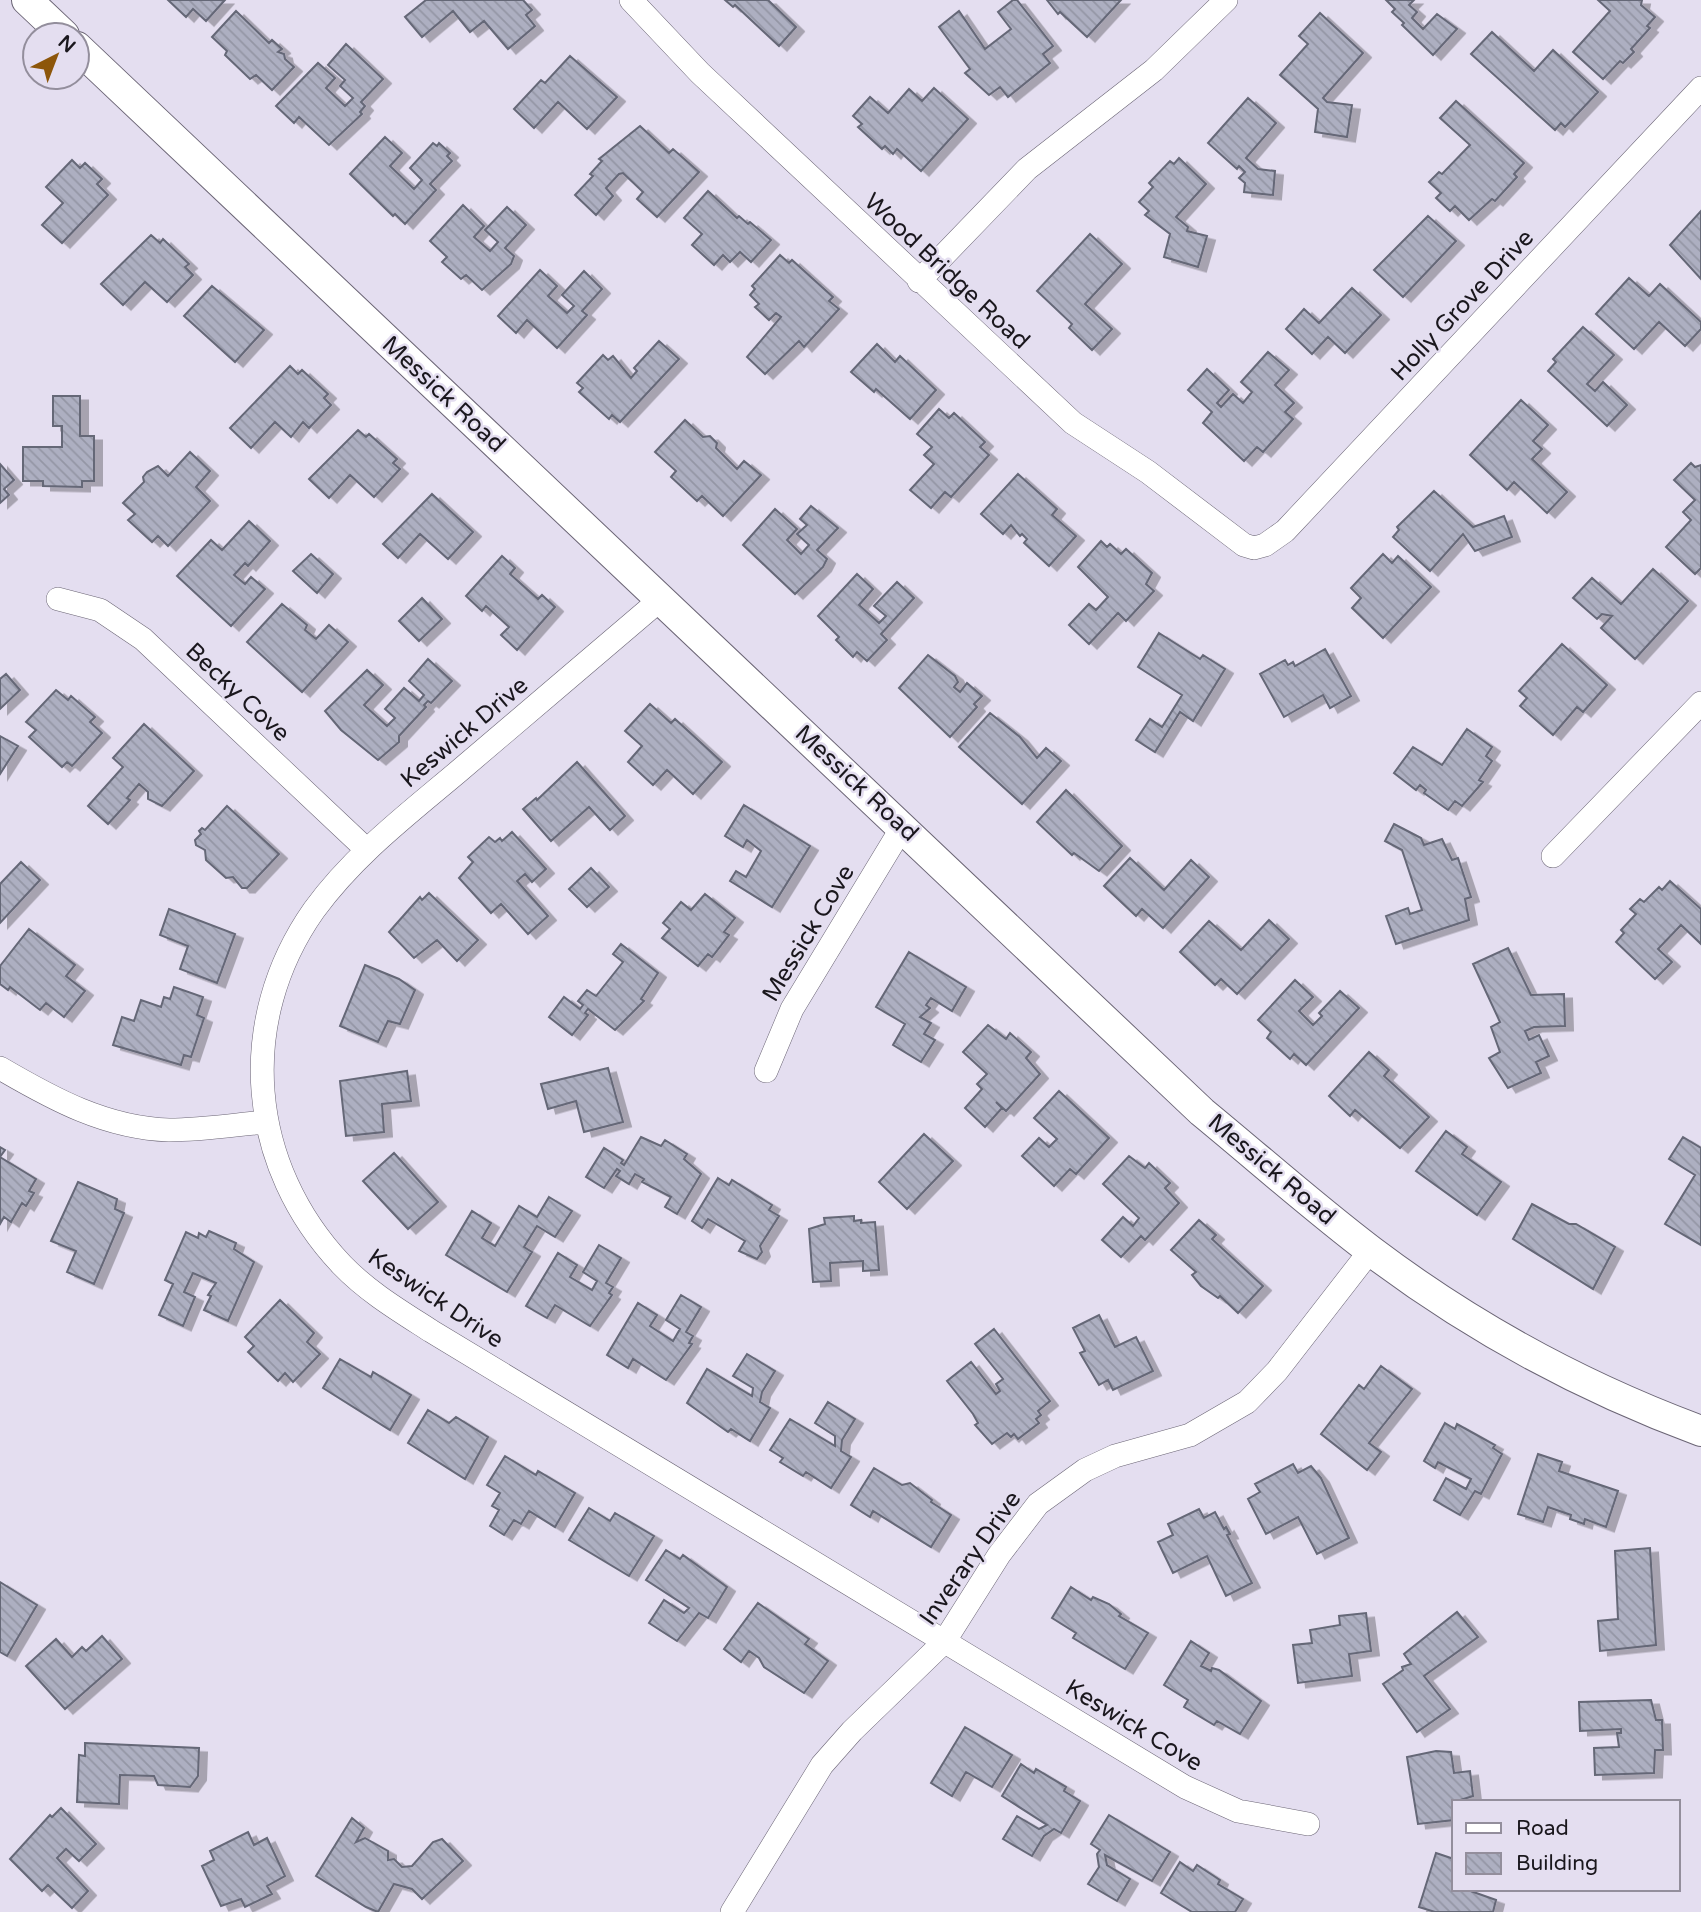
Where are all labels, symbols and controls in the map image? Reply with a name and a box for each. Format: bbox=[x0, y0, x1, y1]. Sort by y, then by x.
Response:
north arrow bbox=[21, 21, 91, 91]
text: N bbox=[54, 31, 80, 57]
street label: Wood Bridge Road bbox=[858, 187, 1035, 356]
street label: Holly Grove Drive bbox=[1385, 224, 1540, 387]
street label: Messick Road bbox=[376, 330, 511, 459]
street label: Becky Cove bbox=[180, 637, 296, 748]
street label: Keswick Drive bbox=[395, 671, 534, 794]
street label: Messick Road bbox=[789, 719, 924, 848]
street label: Messick Cove bbox=[756, 860, 861, 1007]
street label: Messick Road bbox=[1202, 1108, 1341, 1231]
street label: Keswick Drive bbox=[362, 1242, 509, 1354]
street label: Inverary Drive bbox=[913, 1486, 1027, 1631]
street label: Keswick Cove bbox=[1060, 1673, 1208, 1778]
legend bbox=[1452, 1800, 1680, 1891]
text: Road bbox=[1516, 1816, 1569, 1841]
text: Building bbox=[1516, 1851, 1598, 1876]

